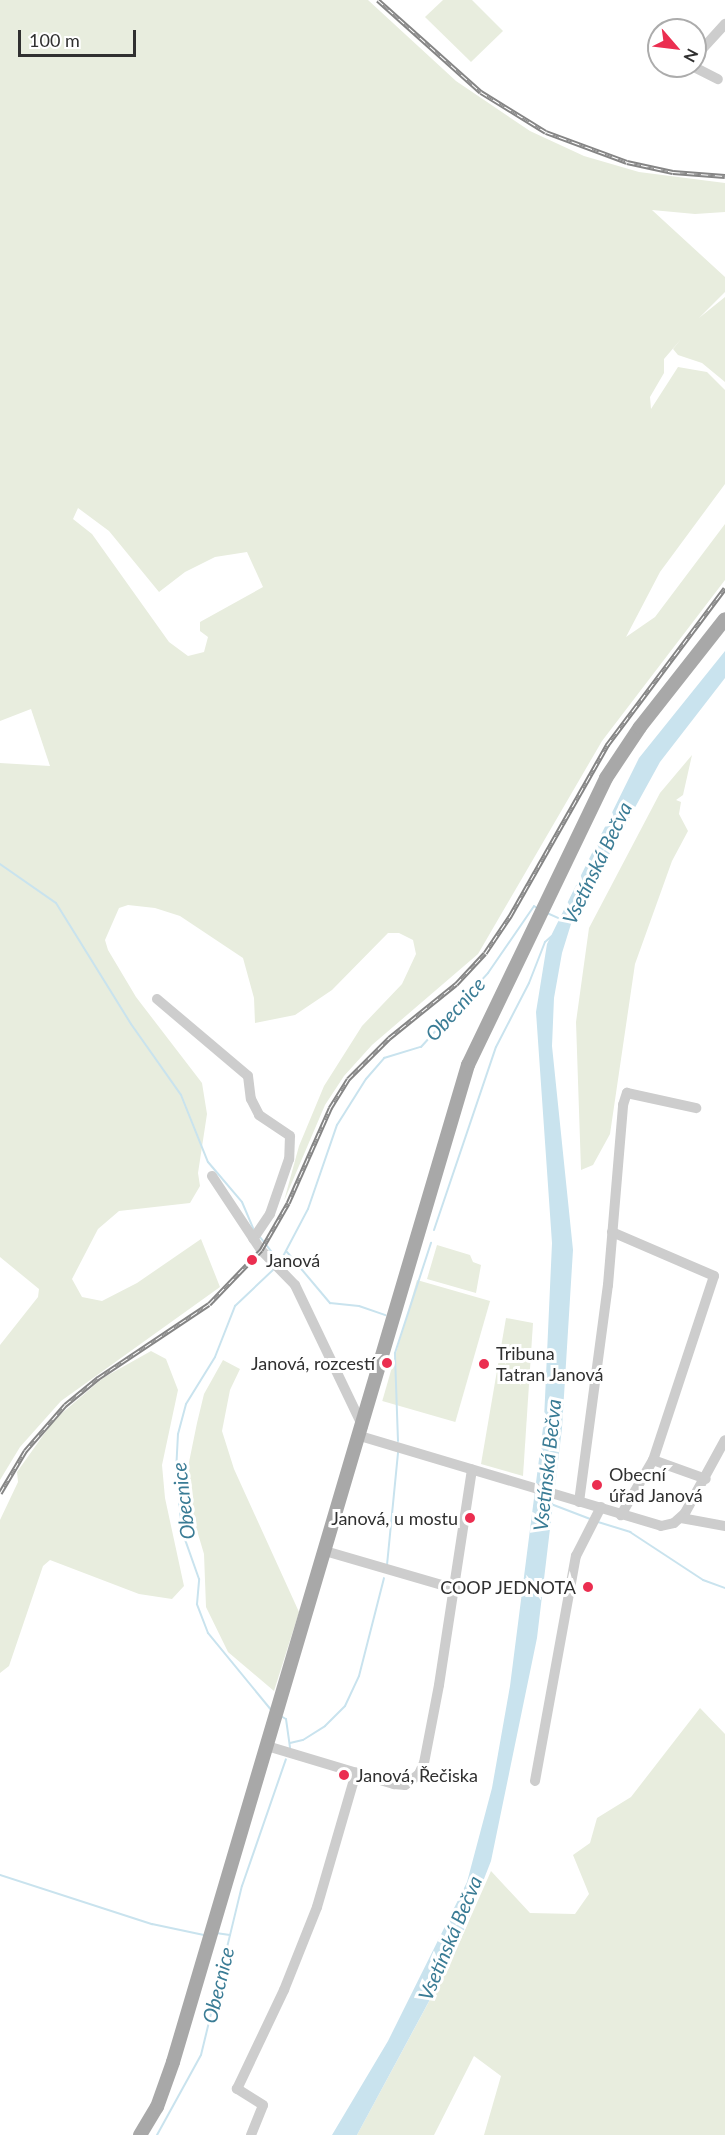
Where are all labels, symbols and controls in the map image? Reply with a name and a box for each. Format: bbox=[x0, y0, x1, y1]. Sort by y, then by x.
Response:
scale bar bbox=[21, 18, 140, 56]
north arrow bbox=[647, 18, 707, 78]
text: 100 m bbox=[29, 29, 80, 51]
text: N bbox=[680, 46, 703, 66]
water label: Vsetínská Bečva bbox=[557, 798, 637, 928]
water label: Obecnice bbox=[420, 972, 490, 1046]
place label: Janová bbox=[266, 1249, 320, 1271]
marker: Janová bbox=[243, 1251, 261, 1269]
place label: Tribuna Tatran Janová bbox=[496, 1343, 604, 1386]
place label: Janová, rozcestí bbox=[251, 1352, 375, 1374]
marker: Janová, rozcestí bbox=[380, 1356, 394, 1370]
marker: Tribuna Tatran Janová bbox=[477, 1357, 491, 1371]
water label: Vsetínská Bečva bbox=[528, 1398, 566, 1532]
water label: Obecnice bbox=[166, 1461, 200, 1541]
place label: Obecní úřad Janová bbox=[609, 1464, 703, 1506]
marker: Obecní úřad Janová bbox=[590, 1478, 604, 1492]
place label: Janová, u mostu bbox=[331, 1507, 458, 1529]
marker: Janová, u mostu bbox=[463, 1511, 477, 1525]
place label: COOP JEDNOTA bbox=[439, 1576, 576, 1598]
marker: COOP JEDNOTA bbox=[581, 1580, 595, 1594]
place label: Janová, Řečiska bbox=[356, 1764, 478, 1786]
marker: Janová, Řečiska bbox=[337, 1768, 351, 1782]
water label: Vsetínská Bečva bbox=[413, 1872, 487, 2004]
water label: Obecnice bbox=[197, 1944, 239, 2026]

